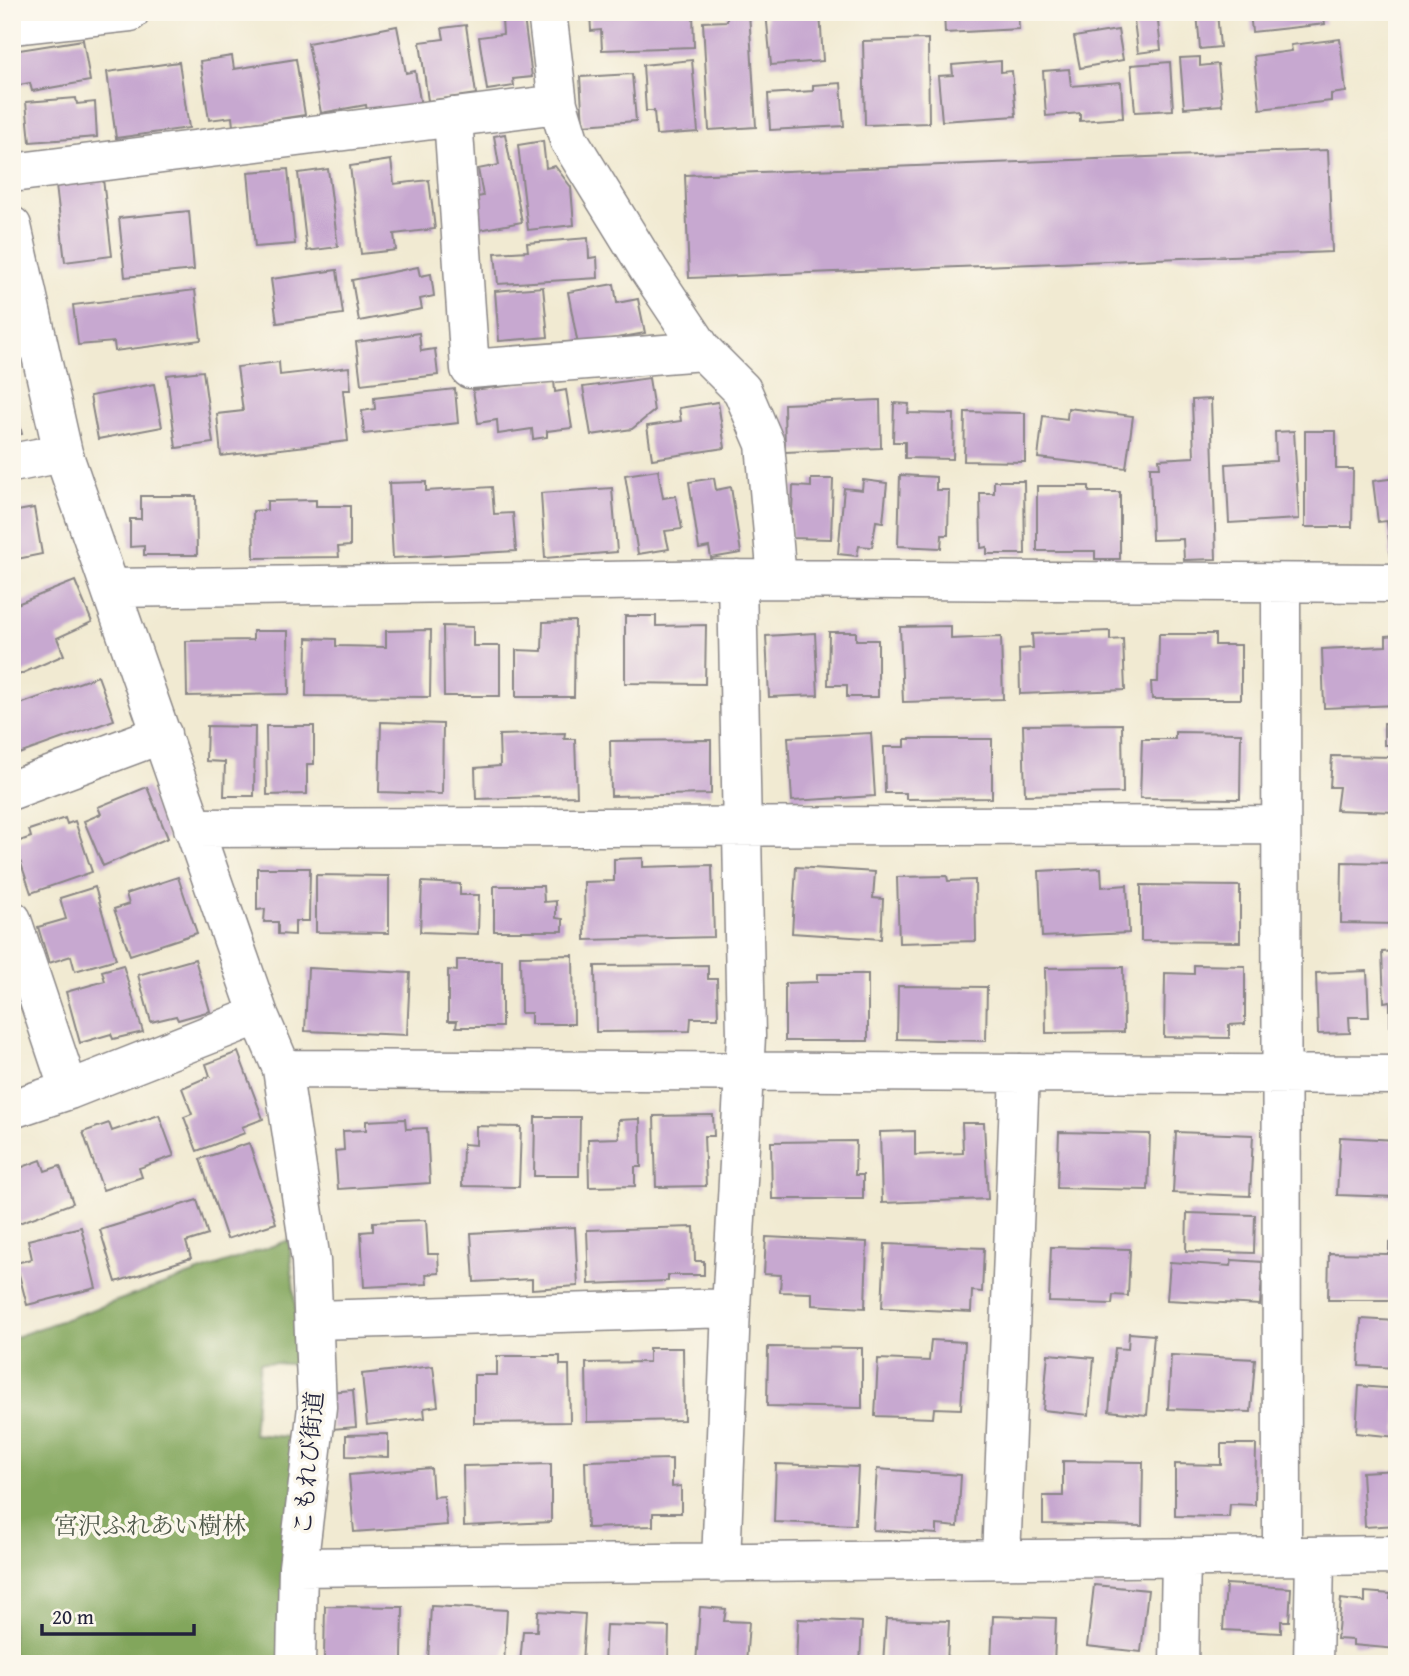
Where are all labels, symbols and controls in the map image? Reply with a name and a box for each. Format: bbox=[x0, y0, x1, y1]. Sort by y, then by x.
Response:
street label: こもれび街道 bbox=[284, 1390, 332, 1536]
park label: 宮沢ふれあい樹林 bbox=[54, 1508, 246, 1543]
scale bar bbox=[42, 1592, 194, 1636]
text: 20 m bbox=[52, 1601, 94, 1632]

